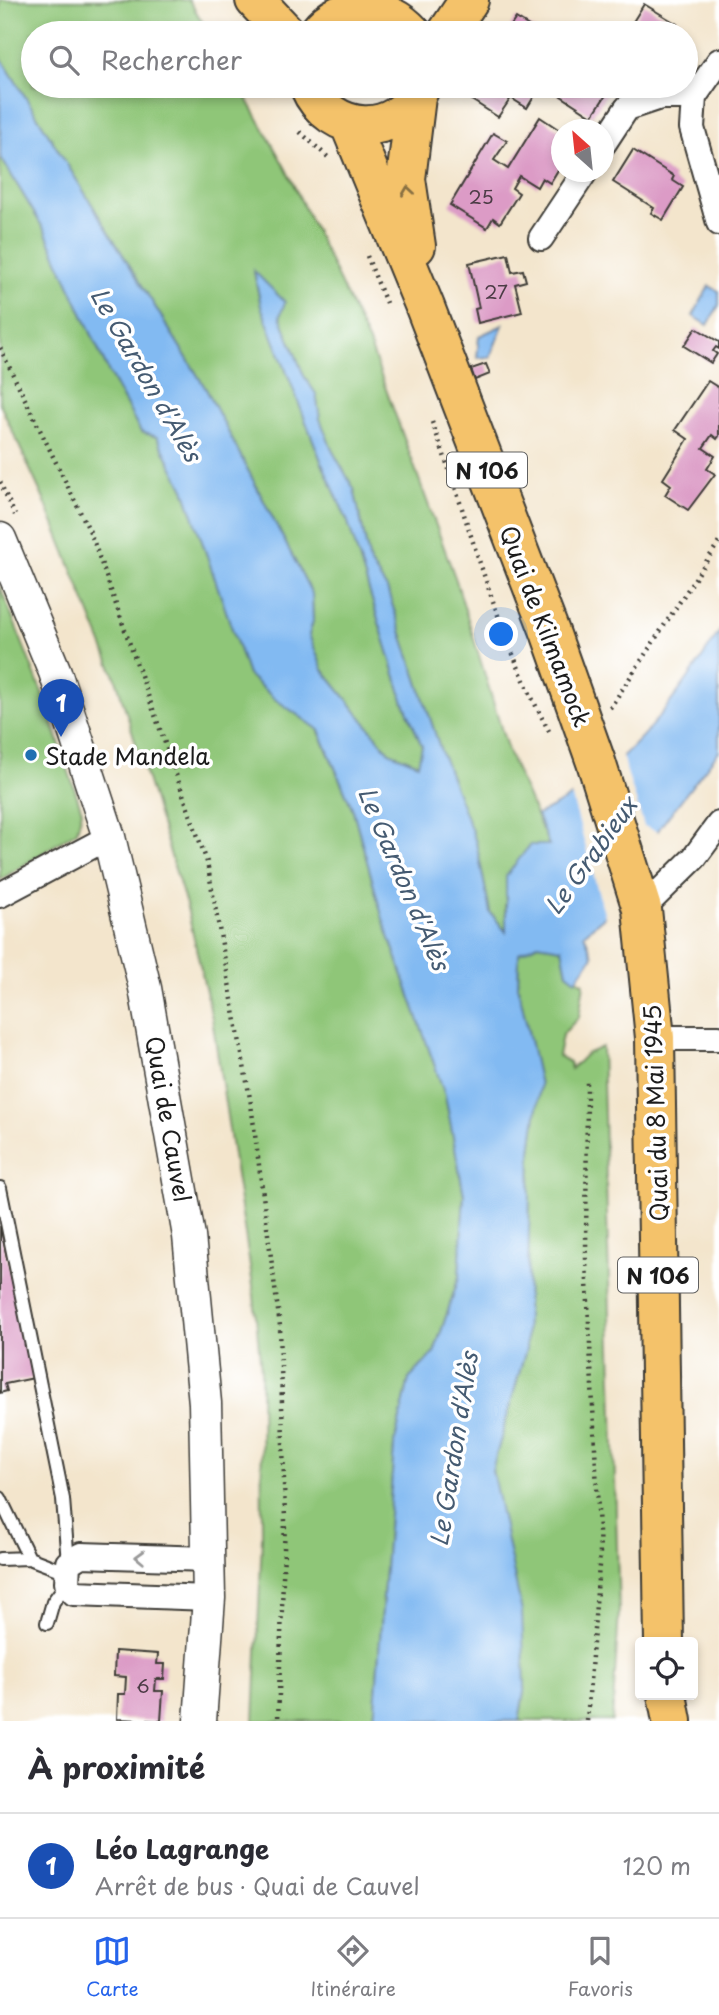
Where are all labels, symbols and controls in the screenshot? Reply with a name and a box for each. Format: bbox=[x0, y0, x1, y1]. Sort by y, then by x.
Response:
search box bbox=[21, 21, 698, 98]
text: Rechercher bbox=[101, 40, 242, 79]
icon: search bbox=[45, 41, 83, 79]
north arrow bbox=[551, 119, 614, 182]
house number: 25 bbox=[468, 182, 494, 210]
one-way arrow bbox=[400, 186, 415, 197]
house number: 27 bbox=[484, 277, 508, 305]
water label: Le Gardon d'Alès bbox=[82, 280, 213, 470]
road number: N 106 bbox=[447, 452, 527, 488]
street label: Quai de Kilmamock bbox=[491, 520, 601, 732]
your location bbox=[484, 617, 518, 651]
pin: 1 bbox=[38, 679, 84, 737]
place label: Stade Mandela bbox=[45, 738, 210, 773]
marker: Stade Mandela bbox=[23, 747, 39, 763]
water label: Le Gardon d'Alès bbox=[350, 781, 461, 977]
water label: Le Grabieux bbox=[535, 787, 646, 921]
street label: Quai du 8 Mai 1945 bbox=[634, 1004, 676, 1222]
street label: Quai de Cauvel bbox=[137, 1033, 201, 1205]
road number: N 106 bbox=[618, 1258, 698, 1292]
water label: Le Gardon d'Alès bbox=[420, 1348, 486, 1548]
one-way arrow bbox=[134, 1549, 145, 1565]
map controls bbox=[635, 1637, 698, 1700]
button: locate bbox=[635, 1637, 698, 1700]
house number: 6 bbox=[136, 1671, 150, 1699]
text: À proximité bbox=[28, 1744, 205, 1789]
text: Léo Lagrange bbox=[95, 1829, 269, 1868]
text: 1 bbox=[46, 1848, 57, 1883]
text: 120 m bbox=[623, 1848, 691, 1883]
text: Arrêt de bus · Quai de Cauvel bbox=[95, 1868, 419, 1903]
tab: Carte bbox=[86, 1932, 139, 2002]
tab: Itinéraire bbox=[311, 1932, 396, 2002]
tab: Favoris bbox=[568, 1932, 633, 2002]

